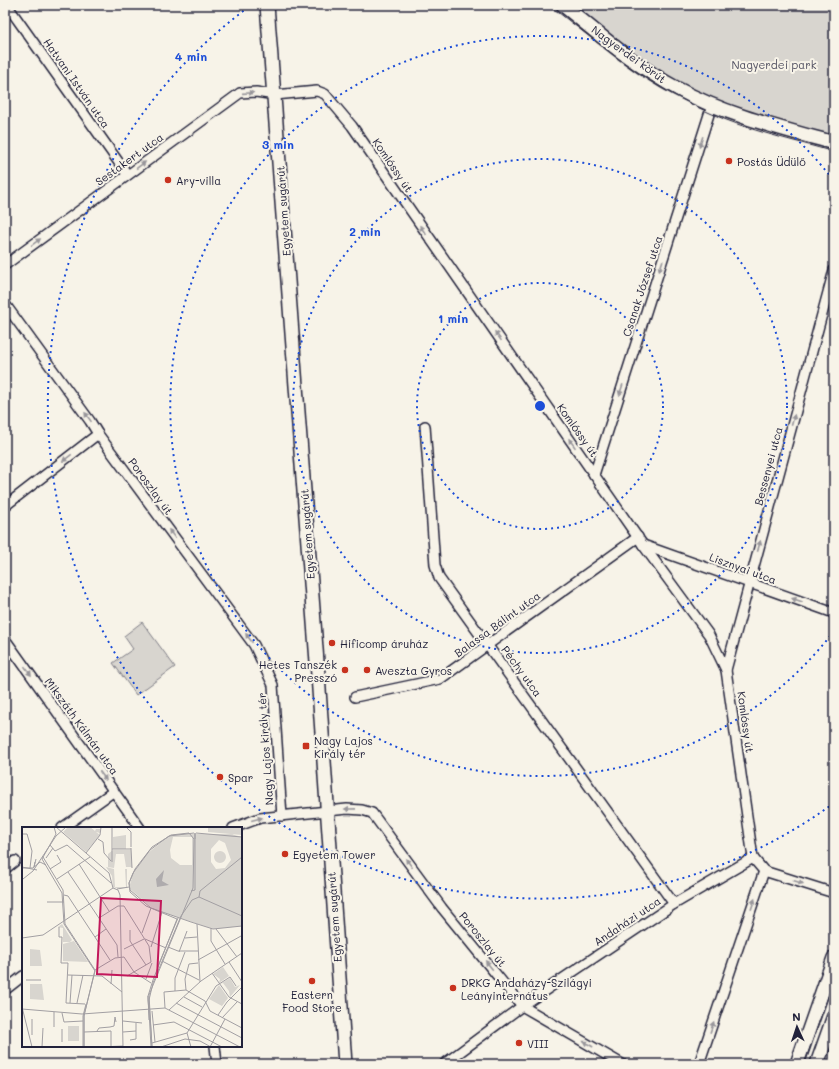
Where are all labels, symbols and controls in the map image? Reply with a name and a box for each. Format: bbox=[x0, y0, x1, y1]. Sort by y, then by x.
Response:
street label: Nagyerdei körút bbox=[589, 22, 669, 86]
street label: Hatvani István utca bbox=[40, 35, 114, 131]
text: 4 min bbox=[175, 48, 207, 64]
park label: Nagyerdei park bbox=[731, 57, 817, 72]
one-way arrow bbox=[242, 89, 254, 96]
street label: Sestakert utca bbox=[92, 129, 166, 189]
street label: Komlóssy út bbox=[369, 135, 417, 195]
text: 3 min bbox=[262, 136, 294, 152]
one-way arrow bbox=[697, 137, 703, 149]
place label: Postás Üdülő bbox=[737, 154, 806, 169]
marker: Postás Üdülő bbox=[724, 156, 734, 166]
one-way arrow bbox=[136, 161, 146, 169]
street label: Egyetem sugárút bbox=[272, 165, 294, 256]
place label: Ary-villa bbox=[176, 173, 221, 188]
marker: Ary-villa bbox=[163, 175, 173, 185]
text: 2 min bbox=[349, 223, 381, 239]
one-way arrow bbox=[419, 225, 427, 235]
street label: Csanak József utca bbox=[619, 234, 665, 338]
one-way arrow bbox=[31, 237, 42, 246]
one-way arrow bbox=[658, 261, 664, 273]
text: 1 min bbox=[438, 310, 468, 326]
one-way arrow bbox=[494, 331, 502, 342]
one-way arrow bbox=[618, 384, 624, 396]
centre of rings bbox=[533, 399, 547, 413]
street label: Komlóssy út bbox=[554, 400, 602, 460]
one-way arrow bbox=[84, 412, 92, 423]
one-way arrow bbox=[790, 414, 796, 426]
street label: Bessenyei utca bbox=[750, 425, 786, 507]
one-way arrow bbox=[568, 438, 576, 448]
one-way arrow bbox=[62, 454, 73, 462]
street label: Poroszlay út bbox=[125, 455, 177, 517]
street label: Egyetem sugárút bbox=[296, 488, 318, 579]
one-way arrow bbox=[168, 529, 176, 539]
one-way arrow bbox=[756, 540, 762, 552]
street label: Lisznyai utca bbox=[707, 549, 779, 587]
street label: Balassa Bálint utca bbox=[451, 588, 543, 660]
one-way arrow bbox=[791, 597, 803, 603]
one-way arrow bbox=[245, 633, 253, 644]
place label: Hificomp áruház bbox=[340, 636, 428, 651]
marker: Hificomp áruház bbox=[327, 638, 337, 648]
street label: Péchy utca bbox=[498, 642, 546, 700]
place label: Hetes Tanszék Presszó bbox=[259, 657, 337, 685]
place label: Aveszta Gyros bbox=[375, 663, 452, 678]
one-way arrow bbox=[24, 665, 32, 676]
marker: Hetes Tanszék Presszó bbox=[340, 665, 350, 675]
marker: Aveszta Gyros bbox=[362, 665, 372, 675]
street label: Mikszáth Kálmán utca bbox=[42, 674, 122, 778]
street label: Komlóssy út bbox=[734, 690, 758, 754]
street label: Nagy Lajos király tér bbox=[254, 692, 276, 806]
place label: Nagy Lajos Király tér bbox=[314, 733, 373, 761]
marker: Nagy Lajos Király tér bbox=[301, 741, 311, 751]
place label: Spar bbox=[228, 770, 253, 785]
one-way arrow bbox=[99, 771, 108, 782]
marker: Spar bbox=[215, 772, 225, 782]
one-way arrow bbox=[344, 806, 356, 813]
one-way arrow bbox=[251, 816, 263, 822]
inset map bbox=[22, 827, 242, 1047]
place label: Egyetem Tower bbox=[293, 847, 376, 862]
marker: Egyetem Tower bbox=[280, 849, 290, 859]
one-way arrow bbox=[404, 857, 413, 868]
street label: Egyetem sugárút bbox=[323, 871, 345, 962]
one-way arrow bbox=[792, 879, 804, 885]
street label: Andaházi utca bbox=[591, 893, 664, 949]
one-way arrow bbox=[750, 897, 756, 909]
street label: Poroszlay út bbox=[456, 908, 510, 970]
one-way arrow bbox=[484, 960, 493, 970]
place label: DRKG Andaházy-Szilágyi Leányinternátus bbox=[461, 975, 592, 1003]
marker: Eastern Food Store bbox=[307, 976, 317, 986]
marker: DRKG Andaházy-Szilágyi Leányinternátus bbox=[448, 983, 458, 993]
place label: Eastern Food Store bbox=[282, 987, 342, 1015]
north arrow bbox=[777, 1007, 817, 1047]
text: N bbox=[792, 1009, 801, 1024]
one-way arrow bbox=[709, 1021, 715, 1033]
place label: VIII bbox=[527, 1036, 549, 1051]
marker: VIII bbox=[514, 1038, 524, 1048]
one-way arrow bbox=[582, 1041, 594, 1048]

